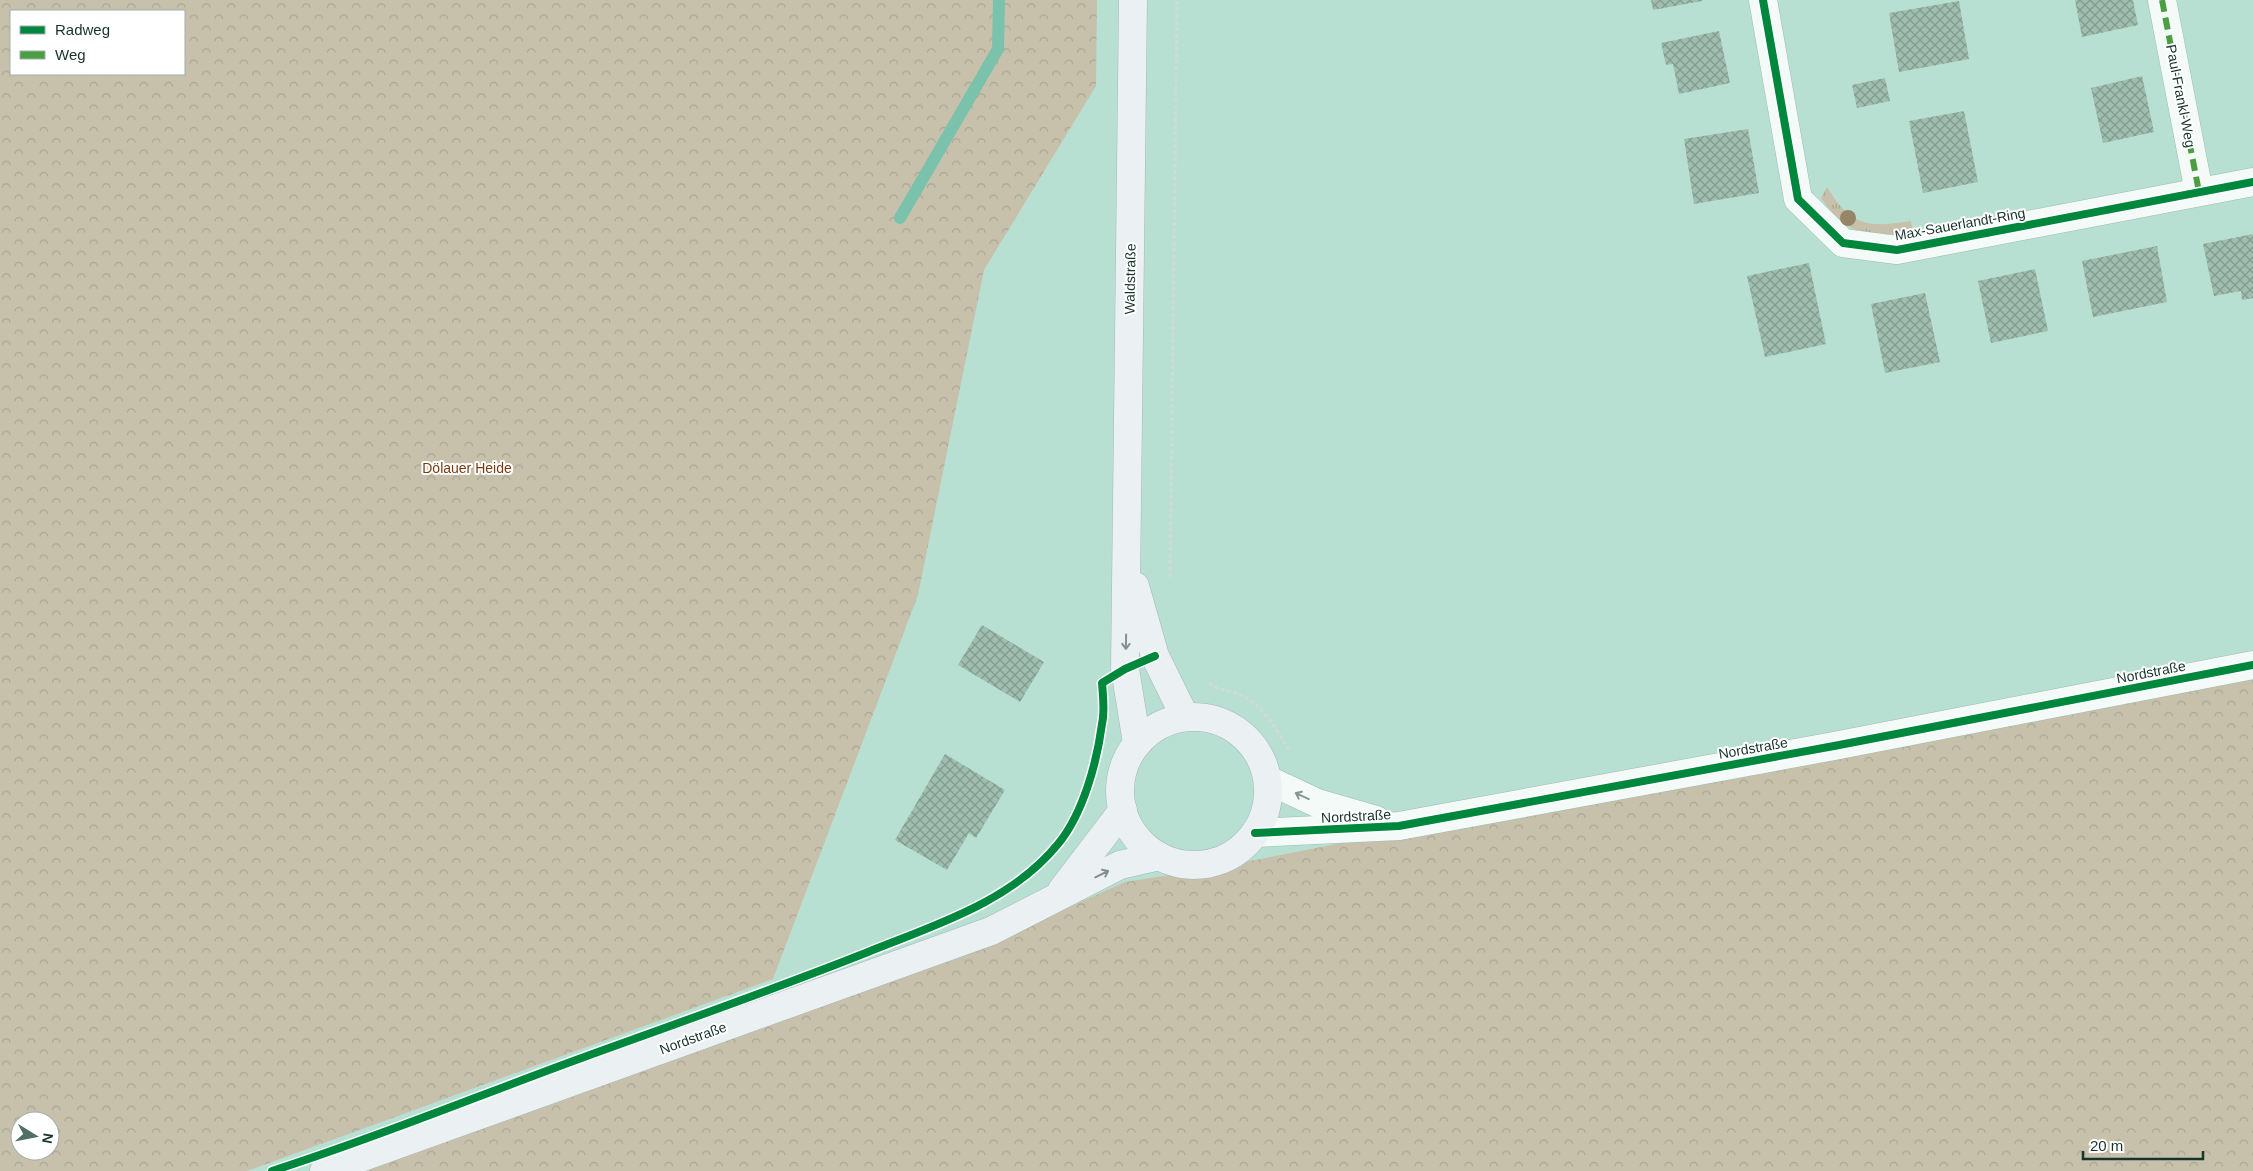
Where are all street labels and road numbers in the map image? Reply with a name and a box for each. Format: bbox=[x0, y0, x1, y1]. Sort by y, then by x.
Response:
street label: Paul-Frankl-Weg bbox=[2163, 43, 2199, 149]
street label: Max-Sauerlandt-Ring bbox=[1893, 205, 2027, 243]
street label: Waldstraße bbox=[1121, 243, 1139, 315]
street label: Nordstraße bbox=[2115, 657, 2187, 687]
street label: Nordstraße bbox=[1717, 734, 1789, 762]
street label: Nordstraße bbox=[1321, 806, 1392, 826]
street label: Nordstraße bbox=[657, 1018, 729, 1057]

